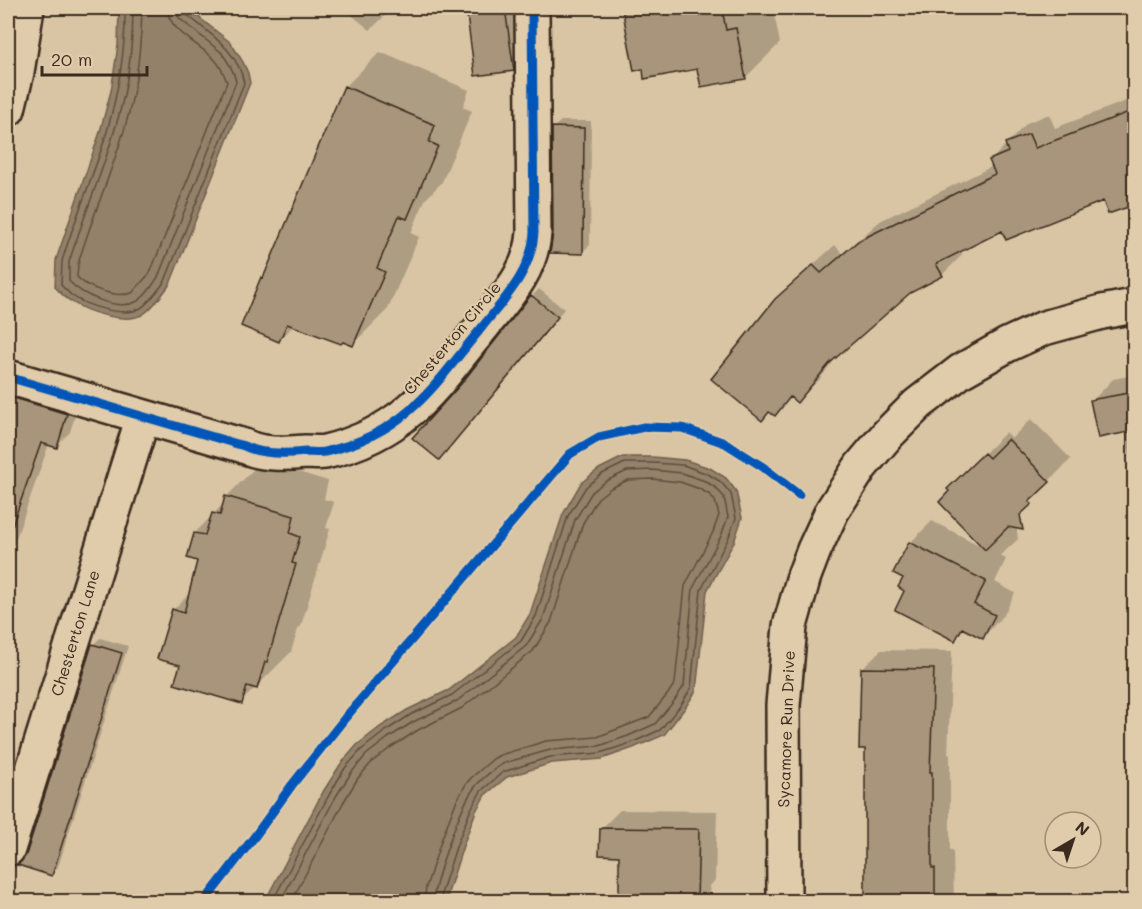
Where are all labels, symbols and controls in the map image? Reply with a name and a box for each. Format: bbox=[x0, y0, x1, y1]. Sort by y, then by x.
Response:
scale bar bbox=[42, 39, 147, 77]
text: 20 m bbox=[51, 47, 92, 71]
street label: Chesterton Circle bbox=[398, 277, 505, 399]
street label: Chesterton Lane bbox=[45, 567, 104, 698]
street label: Sycamore Run Drive bbox=[772, 650, 799, 808]
north arrow bbox=[1043, 810, 1103, 870]
text: N bbox=[1071, 816, 1094, 840]

